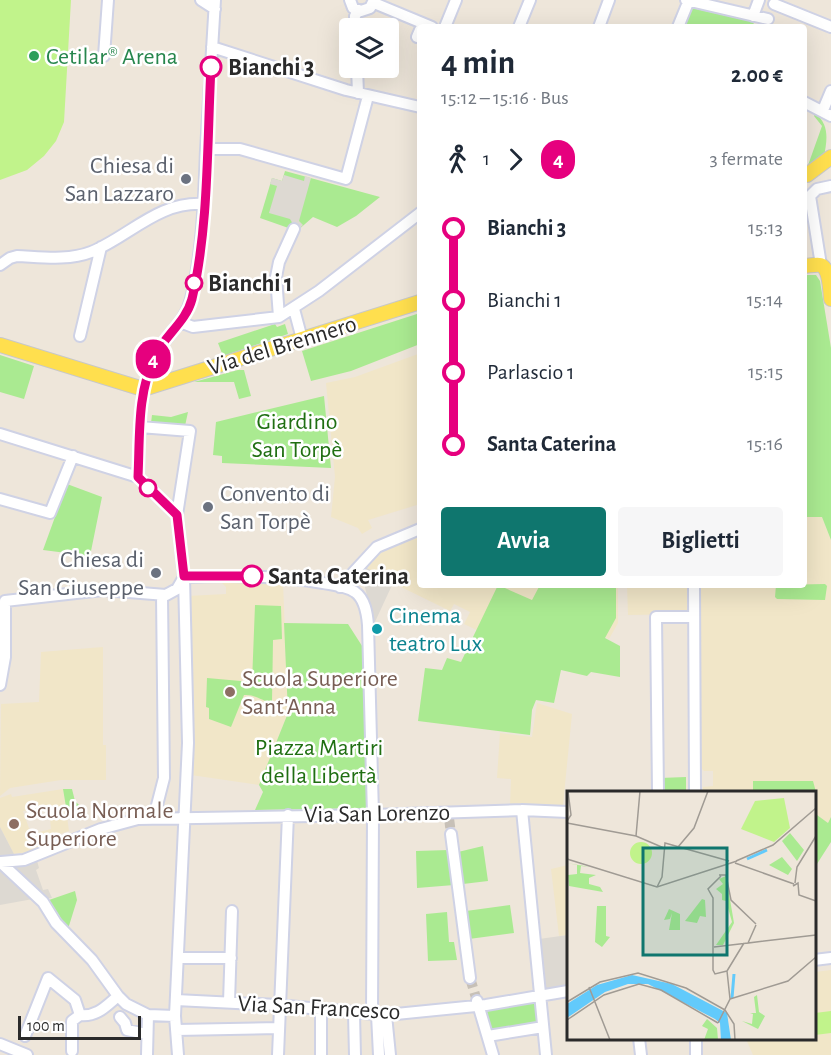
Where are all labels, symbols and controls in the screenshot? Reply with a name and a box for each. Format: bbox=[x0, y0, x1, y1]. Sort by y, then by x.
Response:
map controls bbox=[339, 18, 399, 78]
button: layers bbox=[339, 18, 399, 78]
place label: Cetilar® Arena bbox=[46, 45, 178, 69]
text: 4 min bbox=[441, 47, 515, 80]
marker: Cetilar® Arena bbox=[27, 49, 41, 63]
marker: Bianchi 3 bbox=[200, 56, 222, 78]
place label: Bianchi 3 bbox=[228, 56, 314, 80]
text: 2.00 € bbox=[731, 64, 783, 86]
text: 15:12 – 15:16 · Bus bbox=[441, 88, 569, 108]
icon: walk bbox=[441, 143, 474, 176]
icon: forward bbox=[499, 143, 532, 176]
text: 1 bbox=[483, 149, 490, 169]
text: 4 bbox=[553, 149, 563, 170]
text: 3 fermate bbox=[710, 149, 783, 169]
place label: Chiesa di San Lazzaro bbox=[65, 154, 174, 206]
marker: Chiesa di San Lazzaro bbox=[179, 172, 193, 186]
text: Bianchi 3 bbox=[487, 217, 566, 239]
text: 15:13 bbox=[748, 218, 783, 238]
place label: Bianchi 1 bbox=[208, 272, 293, 296]
marker: Bianchi 1 bbox=[185, 274, 203, 292]
text: Bianchi 1 bbox=[487, 289, 562, 311]
text: 15:14 bbox=[747, 290, 783, 310]
street label: Via del Brennero bbox=[205, 312, 360, 380]
line badge: 4 bbox=[134, 340, 172, 378]
text: 4 bbox=[148, 349, 158, 370]
text: Parlascio 1 bbox=[487, 361, 574, 383]
text: 15:15 bbox=[748, 362, 783, 382]
park label: Giardino San Torpè bbox=[252, 410, 342, 462]
text: Santa Caterina bbox=[487, 433, 616, 455]
text: 15:16 bbox=[747, 434, 783, 454]
unlabelled marker bbox=[139, 479, 157, 497]
place label: Convento di San Torpè bbox=[220, 482, 330, 534]
marker: Convento di San Torpè bbox=[201, 500, 215, 514]
button: Avvia bbox=[441, 507, 606, 576]
button: Biglietti bbox=[618, 507, 783, 576]
place label: Chiesa di San Giuseppe bbox=[18, 548, 144, 600]
marker: Santa Caterina bbox=[241, 565, 263, 587]
place label: Santa Caterina bbox=[268, 565, 409, 589]
marker: Chiesa di San Giuseppe bbox=[149, 566, 163, 580]
place label: Cinema teatro Lux bbox=[389, 604, 483, 656]
marker: Cinema teatro Lux bbox=[370, 622, 384, 636]
place label: Scuola Superiore Sant'Anna bbox=[242, 667, 398, 719]
marker: Scuola Superiore Sant'Anna bbox=[223, 685, 237, 699]
park label: Piazza Martiri della Libertà bbox=[255, 736, 383, 788]
inset map bbox=[567, 791, 816, 1040]
place label: Scuola Normale Superiore bbox=[26, 799, 174, 851]
street label: Via San Lorenzo bbox=[304, 801, 450, 827]
marker: Scuola Normale Superiore bbox=[7, 817, 21, 831]
street label: Via San Francesco bbox=[237, 992, 401, 1024]
scale bar bbox=[18, 1013, 141, 1040]
text: 100 m bbox=[27, 1018, 65, 1034]

